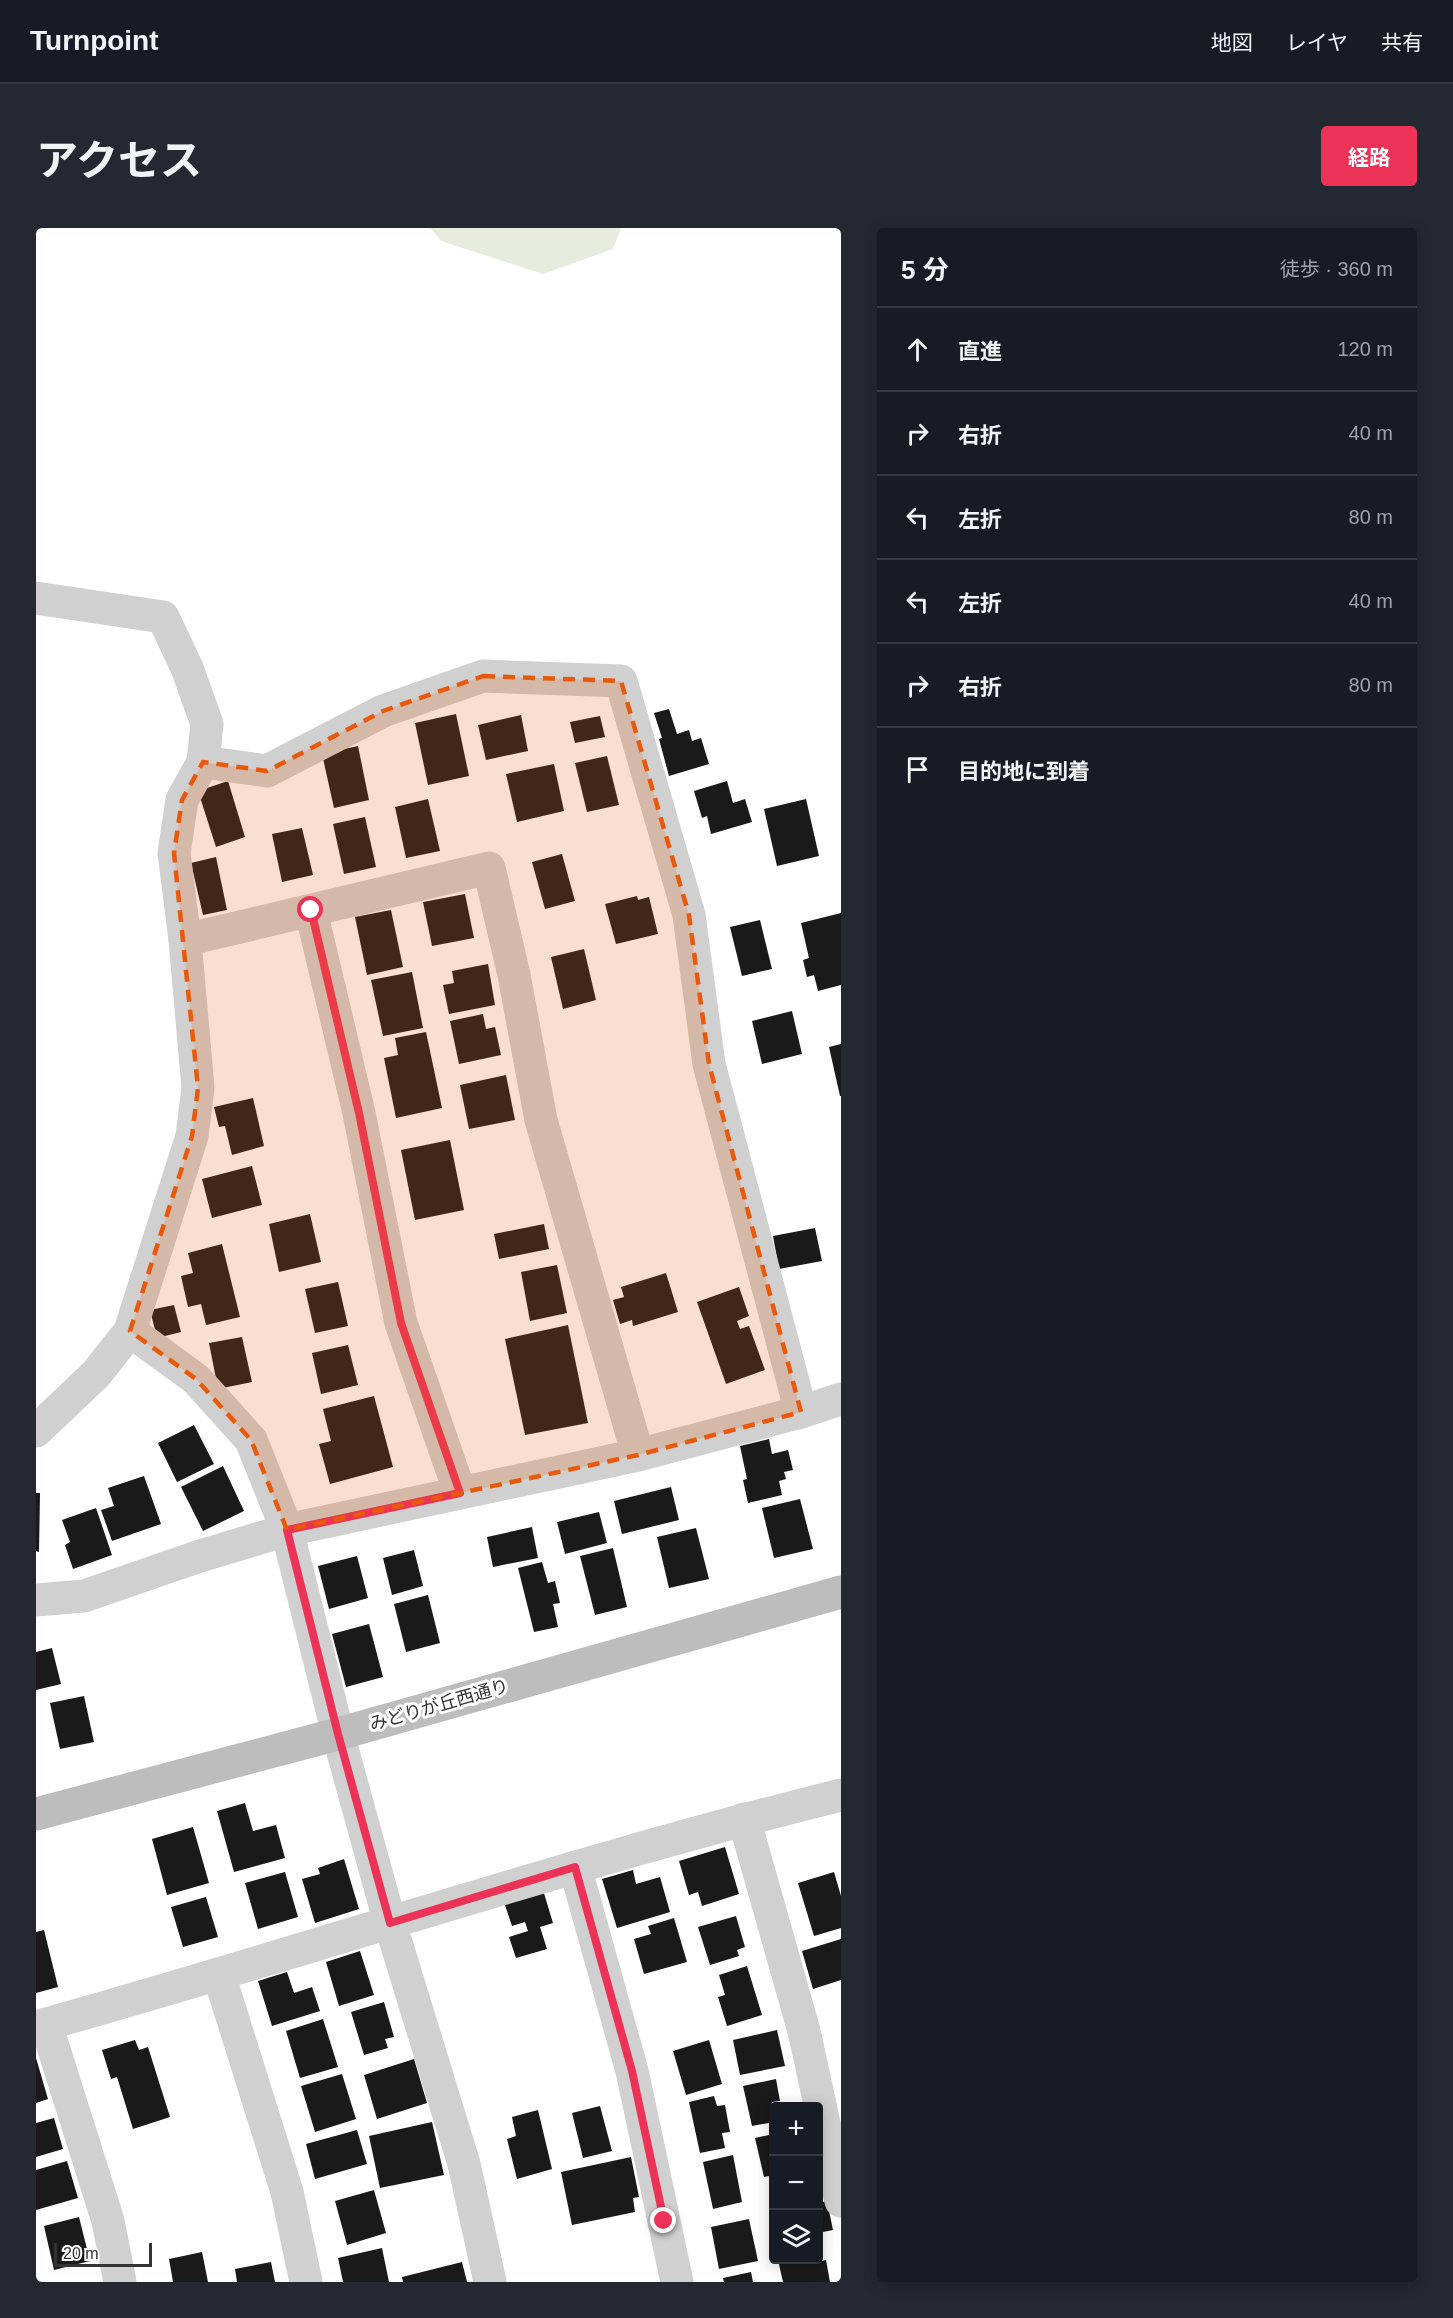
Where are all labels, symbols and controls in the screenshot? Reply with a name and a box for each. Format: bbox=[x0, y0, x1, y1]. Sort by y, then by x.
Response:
text: Turnpoint bbox=[30, 25, 159, 56]
text: 地図 bbox=[1211, 31, 1253, 54]
text: レイヤ bbox=[1286, 31, 1348, 54]
text: 共有 bbox=[1381, 31, 1423, 54]
button: 経路 bbox=[1321, 126, 1417, 186]
text: アクセス bbox=[36, 137, 202, 184]
text: 5 分 bbox=[901, 255, 949, 285]
text: 徒歩 · 360 m bbox=[1280, 258, 1393, 280]
icon: ahead bbox=[901, 333, 934, 366]
text: 120 m bbox=[1337, 338, 1393, 360]
text: 直進 bbox=[958, 339, 1002, 364]
icon: right bbox=[901, 417, 934, 450]
text: 40 m bbox=[1349, 422, 1393, 444]
text: 右折 bbox=[958, 423, 1002, 448]
icon: left bbox=[901, 501, 934, 534]
text: 80 m bbox=[1349, 506, 1393, 528]
text: 左折 bbox=[958, 507, 1002, 532]
icon: left bbox=[901, 585, 934, 618]
text: 40 m bbox=[1349, 590, 1393, 612]
text: 左折 bbox=[958, 591, 1002, 616]
icon: right bbox=[901, 669, 934, 702]
text: 80 m bbox=[1349, 674, 1393, 696]
text: 右折 bbox=[958, 675, 1002, 700]
icon: arrive bbox=[901, 753, 934, 786]
text: 目的地に到着 bbox=[958, 759, 1090, 784]
route start bbox=[297, 896, 323, 922]
street label: みどりが丘西通り bbox=[367, 1676, 511, 1734]
map controls bbox=[769, 2102, 823, 2264]
button: + bbox=[769, 2102, 823, 2156]
button: − bbox=[769, 2156, 823, 2210]
route end bbox=[650, 2207, 676, 2233]
button: layers bbox=[769, 2210, 823, 2264]
scale bar bbox=[54, 2240, 152, 2268]
text: 20 m bbox=[63, 2245, 99, 2262]

